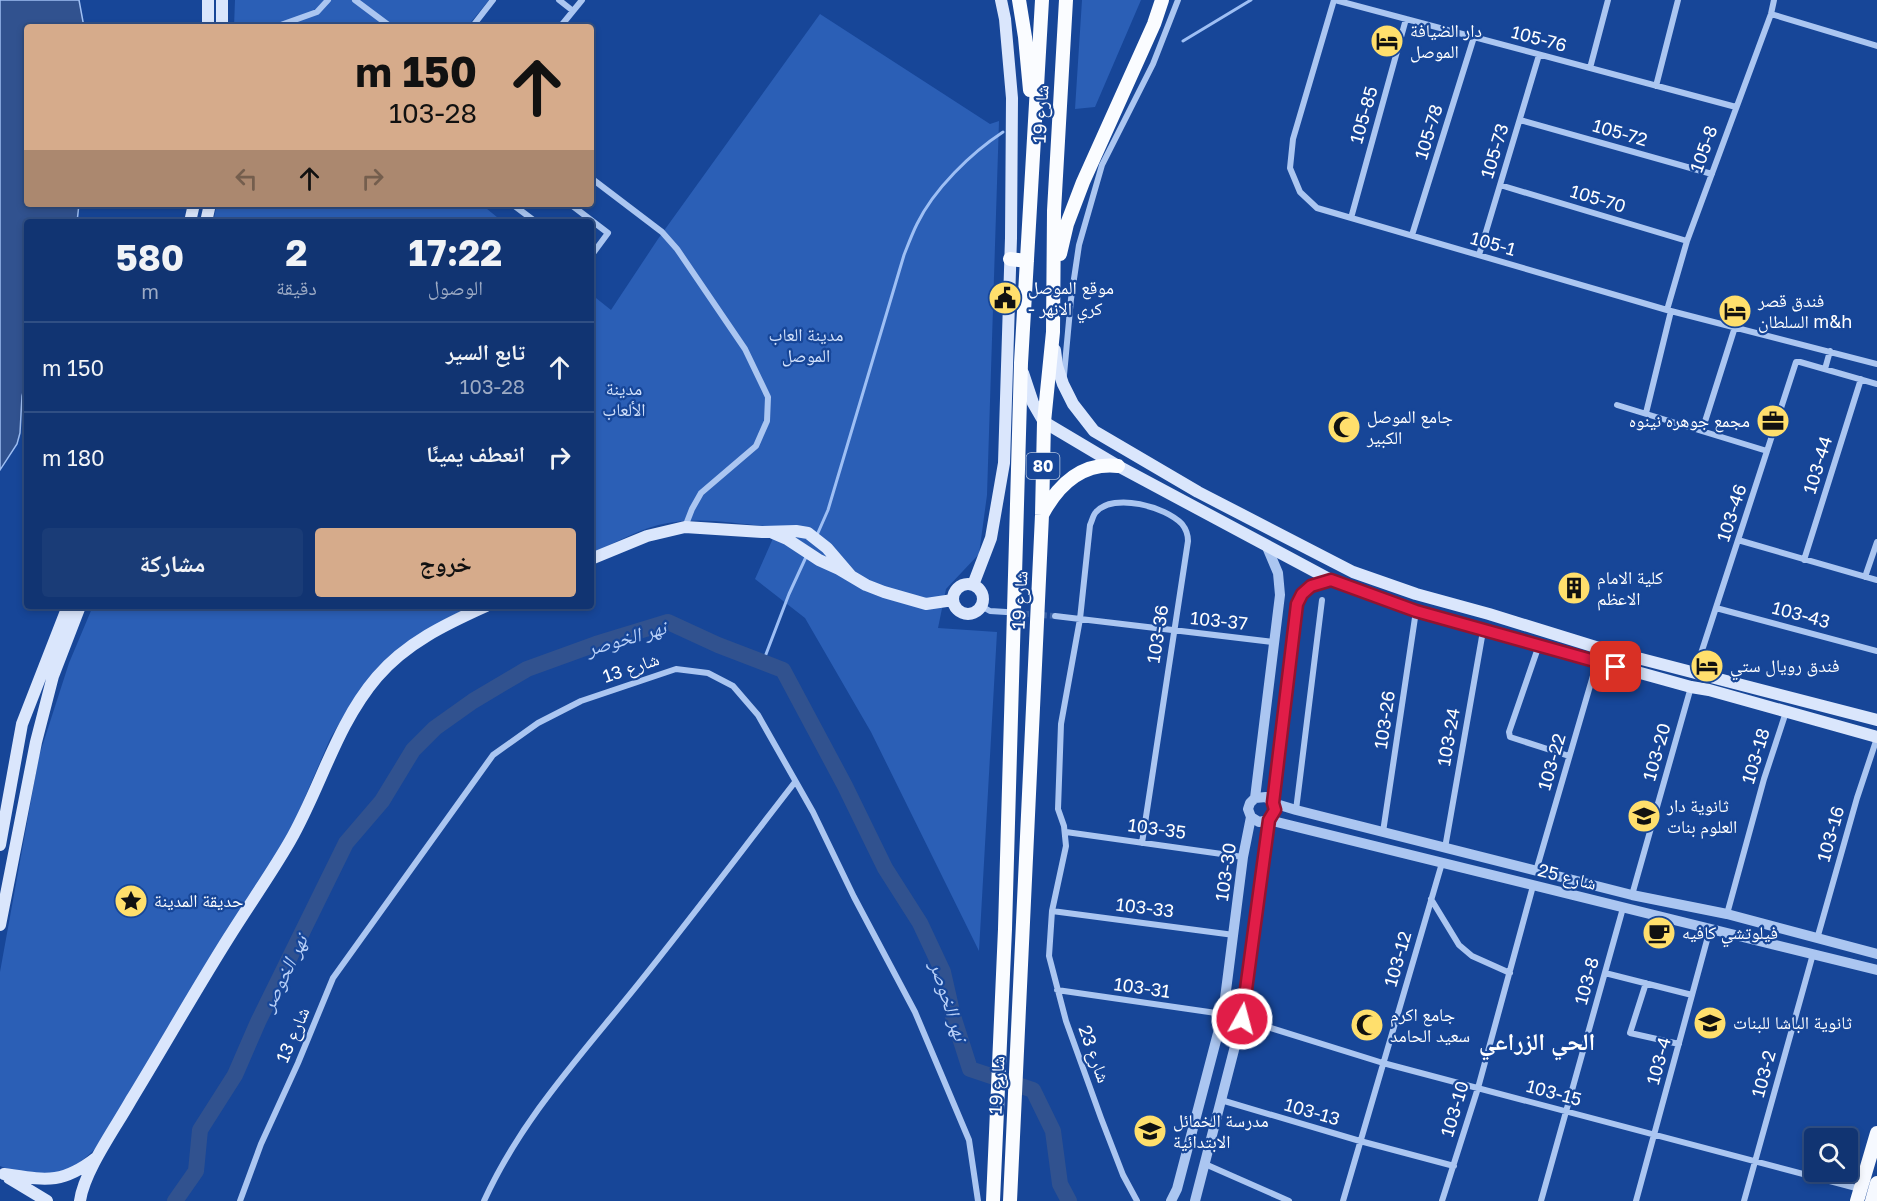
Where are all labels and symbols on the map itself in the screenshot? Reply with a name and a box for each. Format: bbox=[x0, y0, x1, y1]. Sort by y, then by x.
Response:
place label: دار الضيافة الموصل bbox=[1410, 19, 1482, 63]
street label: 105-76 bbox=[1509, 20, 1569, 56]
hotel icon: دار الضيافة الموصل bbox=[1369, 23, 1405, 59]
street label: شارع 19 bbox=[1027, 84, 1054, 144]
street label: 105-85 bbox=[1344, 84, 1382, 146]
street label: 105-78 bbox=[1409, 101, 1447, 162]
street label: 105-72 bbox=[1590, 114, 1650, 150]
street label: 105-73 bbox=[1475, 121, 1513, 181]
street label: 105-8 bbox=[1684, 122, 1722, 175]
street label: 105-70 bbox=[1568, 179, 1629, 217]
street label: 105-1 bbox=[1468, 226, 1519, 260]
place label: موقع الموصل - كري الانهر bbox=[1028, 276, 1114, 324]
public building icon: موقع الموصل - كري الانهر bbox=[987, 280, 1023, 316]
place label: فندق قصر السلطان m&h bbox=[1757, 289, 1852, 333]
hotel icon: فندق قصر السلطان m&h bbox=[1717, 293, 1753, 329]
park label: مدينة العاب الموصل bbox=[769, 323, 843, 367]
park label: مدينة الألعاب bbox=[602, 377, 646, 421]
office icon: مجمع جوهره نينوه bbox=[1755, 403, 1791, 439]
place label: جامع الموصل الكبير bbox=[1366, 405, 1453, 449]
mosque icon: جامع الموصل الكبير bbox=[1326, 409, 1362, 445]
place label: مجمع جوهره نينوه bbox=[1629, 409, 1750, 433]
street label: 103-44 bbox=[1798, 433, 1836, 496]
road number: 80 bbox=[1026, 453, 1060, 479]
street label: 103-46 bbox=[1711, 481, 1751, 544]
place label: كلية الامام الاعظم bbox=[1597, 566, 1664, 611]
street label: شارع 19 bbox=[1006, 570, 1033, 630]
building icon: كلية الامام الاعظم bbox=[1556, 570, 1592, 606]
street label: 103-43 bbox=[1770, 596, 1832, 632]
street label: 103-36 bbox=[1142, 603, 1172, 665]
street label: 103-37 bbox=[1189, 606, 1249, 634]
water label: نهر الخوصر bbox=[581, 613, 671, 661]
pin bbox=[1590, 641, 1641, 692]
street label: شارع 13 bbox=[600, 647, 662, 688]
hotel icon: فندق رويال ستي bbox=[1689, 648, 1725, 684]
place label: فندق رويال ستي bbox=[1730, 654, 1840, 681]
street label: 103-26 bbox=[1369, 689, 1399, 750]
street label: 103-24 bbox=[1432, 706, 1464, 768]
street label: 103-20 bbox=[1637, 720, 1675, 783]
street label: 103-18 bbox=[1736, 725, 1774, 786]
street label: 103-22 bbox=[1532, 731, 1570, 793]
place label: ثانوية دار العلوم بنات bbox=[1666, 794, 1737, 839]
school or university icon: ثانوية دار العلوم بنات bbox=[1626, 798, 1662, 834]
street label: 103-16 bbox=[1812, 803, 1848, 864]
street label: 103-35 bbox=[1127, 813, 1188, 843]
street label: 103-30 bbox=[1210, 841, 1240, 903]
street label: شارع 25 bbox=[1535, 858, 1599, 895]
place icon: حديقة المدينة bbox=[113, 883, 149, 919]
place label: حديقة المدينة bbox=[154, 889, 243, 911]
street label: 103-33 bbox=[1115, 893, 1175, 921]
cafe icon: فيلوتشي كافيه bbox=[1641, 915, 1677, 951]
place label: فيلوتشي كافيه bbox=[1682, 921, 1778, 948]
water label: نهر الخوصر bbox=[254, 928, 314, 1017]
street label: 103-12 bbox=[1379, 929, 1415, 989]
street label: 103-8 bbox=[1569, 955, 1603, 1007]
water label: نهر الخوصر bbox=[924, 956, 975, 1046]
street label: 103-31 bbox=[1113, 972, 1172, 1002]
position arrow bbox=[1210, 987, 1274, 1051]
place label: جامع اكرم سعيد الحامد bbox=[1390, 1003, 1470, 1046]
street label: شارع 13 bbox=[271, 1004, 314, 1066]
school or university icon: ثانوية الباشا للبنات bbox=[1692, 1005, 1728, 1041]
mosque icon: جامع اكرم سعيد الحامد bbox=[1349, 1007, 1385, 1043]
place label: ثانوية الباشا للبنات bbox=[1733, 1011, 1852, 1034]
street label: شارع 23 bbox=[1073, 1022, 1115, 1086]
district label: الحي الزراعي bbox=[1479, 1026, 1595, 1061]
street label: 103-4 bbox=[1641, 1035, 1675, 1087]
street label: 103-2 bbox=[1746, 1048, 1780, 1100]
street label: شارع 19 bbox=[983, 1055, 1010, 1115]
street label: 103-15 bbox=[1524, 1074, 1584, 1110]
street label: 103-10 bbox=[1435, 1078, 1473, 1139]
street label: 103-13 bbox=[1282, 1093, 1342, 1129]
place label: مدرسة الخمائل الابتدائية bbox=[1173, 1109, 1269, 1153]
school or university icon: مدرسة الخمائل الابتدائية bbox=[1132, 1113, 1168, 1149]

